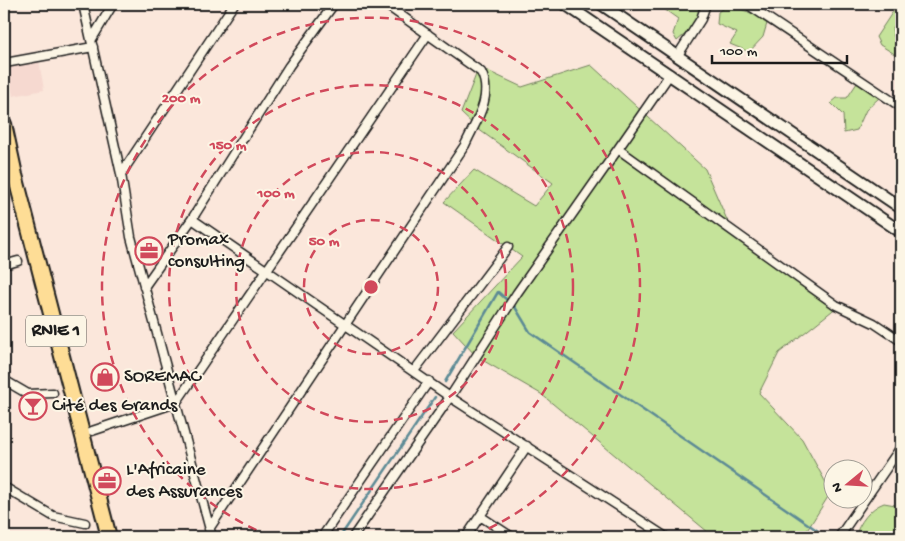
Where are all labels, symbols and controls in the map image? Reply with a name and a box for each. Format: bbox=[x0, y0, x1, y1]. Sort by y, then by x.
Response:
scale bar bbox=[712, 32, 848, 64]
text: 100 m bbox=[719, 43, 758, 61]
text: 200 m bbox=[162, 90, 201, 108]
text: 150 m bbox=[209, 137, 247, 155]
text: 100 m bbox=[256, 185, 295, 203]
place label: Promax consulting bbox=[167, 229, 245, 274]
text: 50 m bbox=[309, 233, 340, 251]
office icon: Promax consulting bbox=[134, 236, 164, 266]
centre of rings bbox=[362, 278, 380, 296]
road number: RNIE 1 bbox=[26, 316, 86, 346]
shop icon: SOREMAC bbox=[90, 362, 120, 392]
place label: SOREMAC bbox=[124, 366, 202, 389]
bar icon: Cité des Grands bbox=[18, 391, 48, 421]
place label: Cité des Grands bbox=[52, 395, 178, 418]
north arrow bbox=[822, 458, 872, 508]
place label: L'Africaine des Assurances bbox=[126, 459, 243, 504]
office icon: L'Africaine des Assurances bbox=[92, 466, 122, 496]
text: N bbox=[829, 480, 848, 494]

